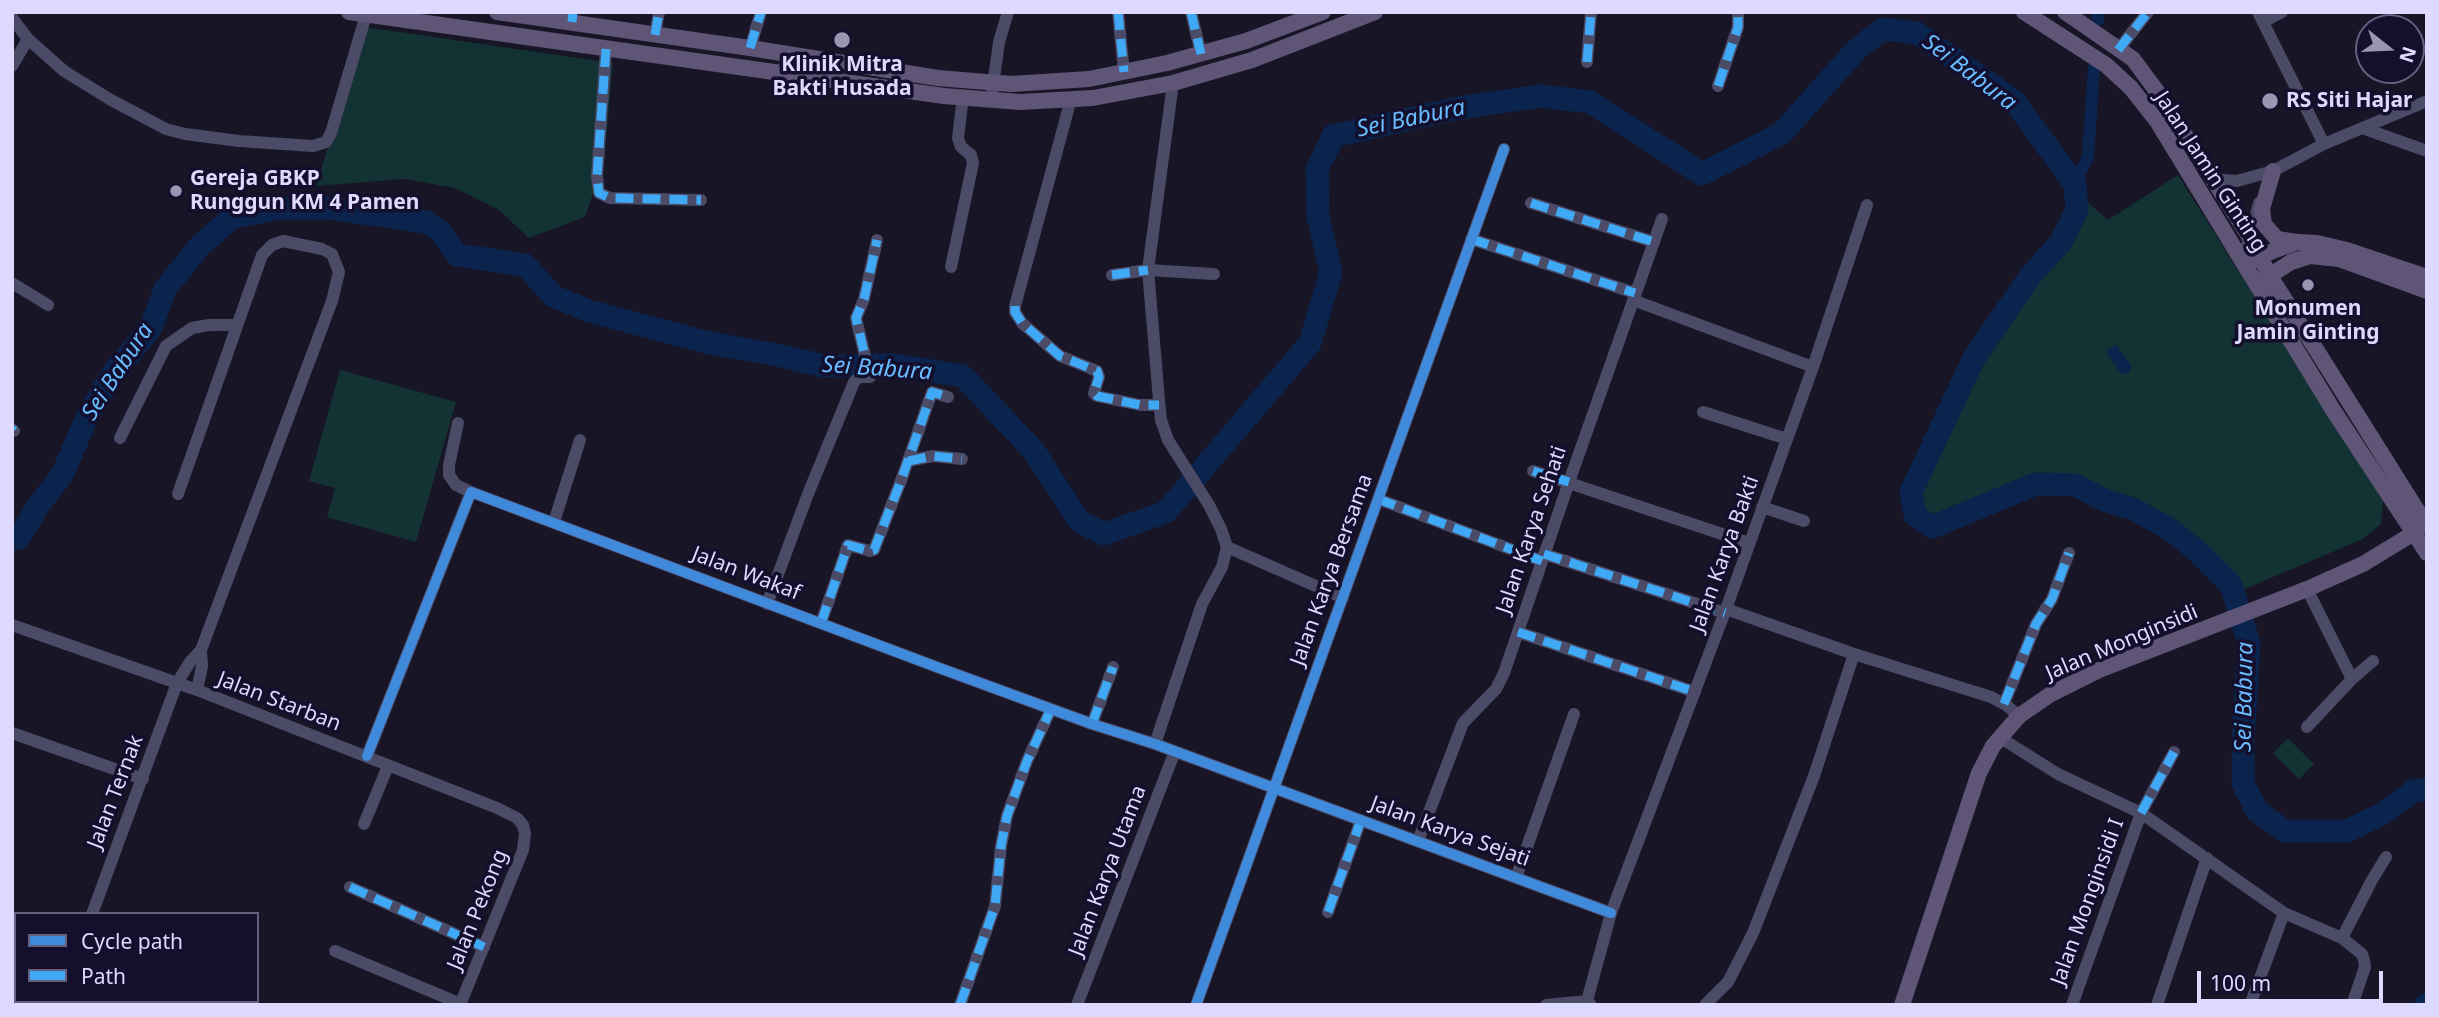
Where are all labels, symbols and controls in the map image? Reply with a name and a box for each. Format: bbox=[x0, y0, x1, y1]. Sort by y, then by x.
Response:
north arrow bbox=[2355, 14, 2425, 84]
water label: Sei Babura bbox=[1917, 29, 2021, 117]
marker: Klinik Mitra Bakti Husada bbox=[832, 30, 852, 50]
text: N bbox=[2393, 43, 2423, 66]
place label: Klinik Mitra Bakti Husada bbox=[772, 52, 912, 102]
street label: Jalan Jamin Ginting bbox=[2149, 87, 2271, 257]
place label: RS Siti Hajar bbox=[2286, 88, 2412, 114]
marker: RS Siti Hajar bbox=[2260, 91, 2280, 111]
water label: Sei Babura bbox=[1354, 94, 1468, 144]
place label: Gereja GBKP Runggun KM 4 Pamen bbox=[190, 166, 419, 216]
marker: Gereja GBKP Runggun KM 4 Pamen bbox=[168, 183, 184, 199]
marker: Monumen Jamin Ginting bbox=[2300, 277, 2316, 293]
place label: Monumen Jamin Ginting bbox=[2237, 296, 2379, 346]
water label: Sei Babura bbox=[76, 318, 160, 426]
water label: Sei Babura bbox=[821, 351, 933, 387]
street label: Jalan Karya Sehati bbox=[1491, 443, 1573, 617]
street label: Jalan Karya Bersama bbox=[1286, 471, 1378, 669]
street label: Jalan Karya Bakti bbox=[1685, 473, 1765, 635]
street label: Jalan Wakaf bbox=[688, 542, 804, 606]
street label: Jalan Monginsidi bbox=[2042, 600, 2202, 686]
water label: Sei Babura bbox=[2230, 642, 2260, 752]
street label: Jalan Starban bbox=[214, 667, 344, 737]
street label: Jalan Ternak bbox=[83, 732, 149, 852]
street label: Jalan Karya Utama bbox=[1064, 782, 1152, 960]
street label: Jalan Karya Sejati bbox=[1367, 791, 1533, 873]
street label: Jalan Monginsidi I bbox=[2046, 815, 2130, 989]
street label: Jalan Pekong bbox=[442, 846, 514, 974]
legend bbox=[14, 912, 259, 1003]
text: Cycle path bbox=[81, 927, 183, 955]
scale bar bbox=[2201, 958, 2386, 1002]
text: Path bbox=[81, 962, 126, 990]
text: 100 m bbox=[2210, 969, 2271, 997]

